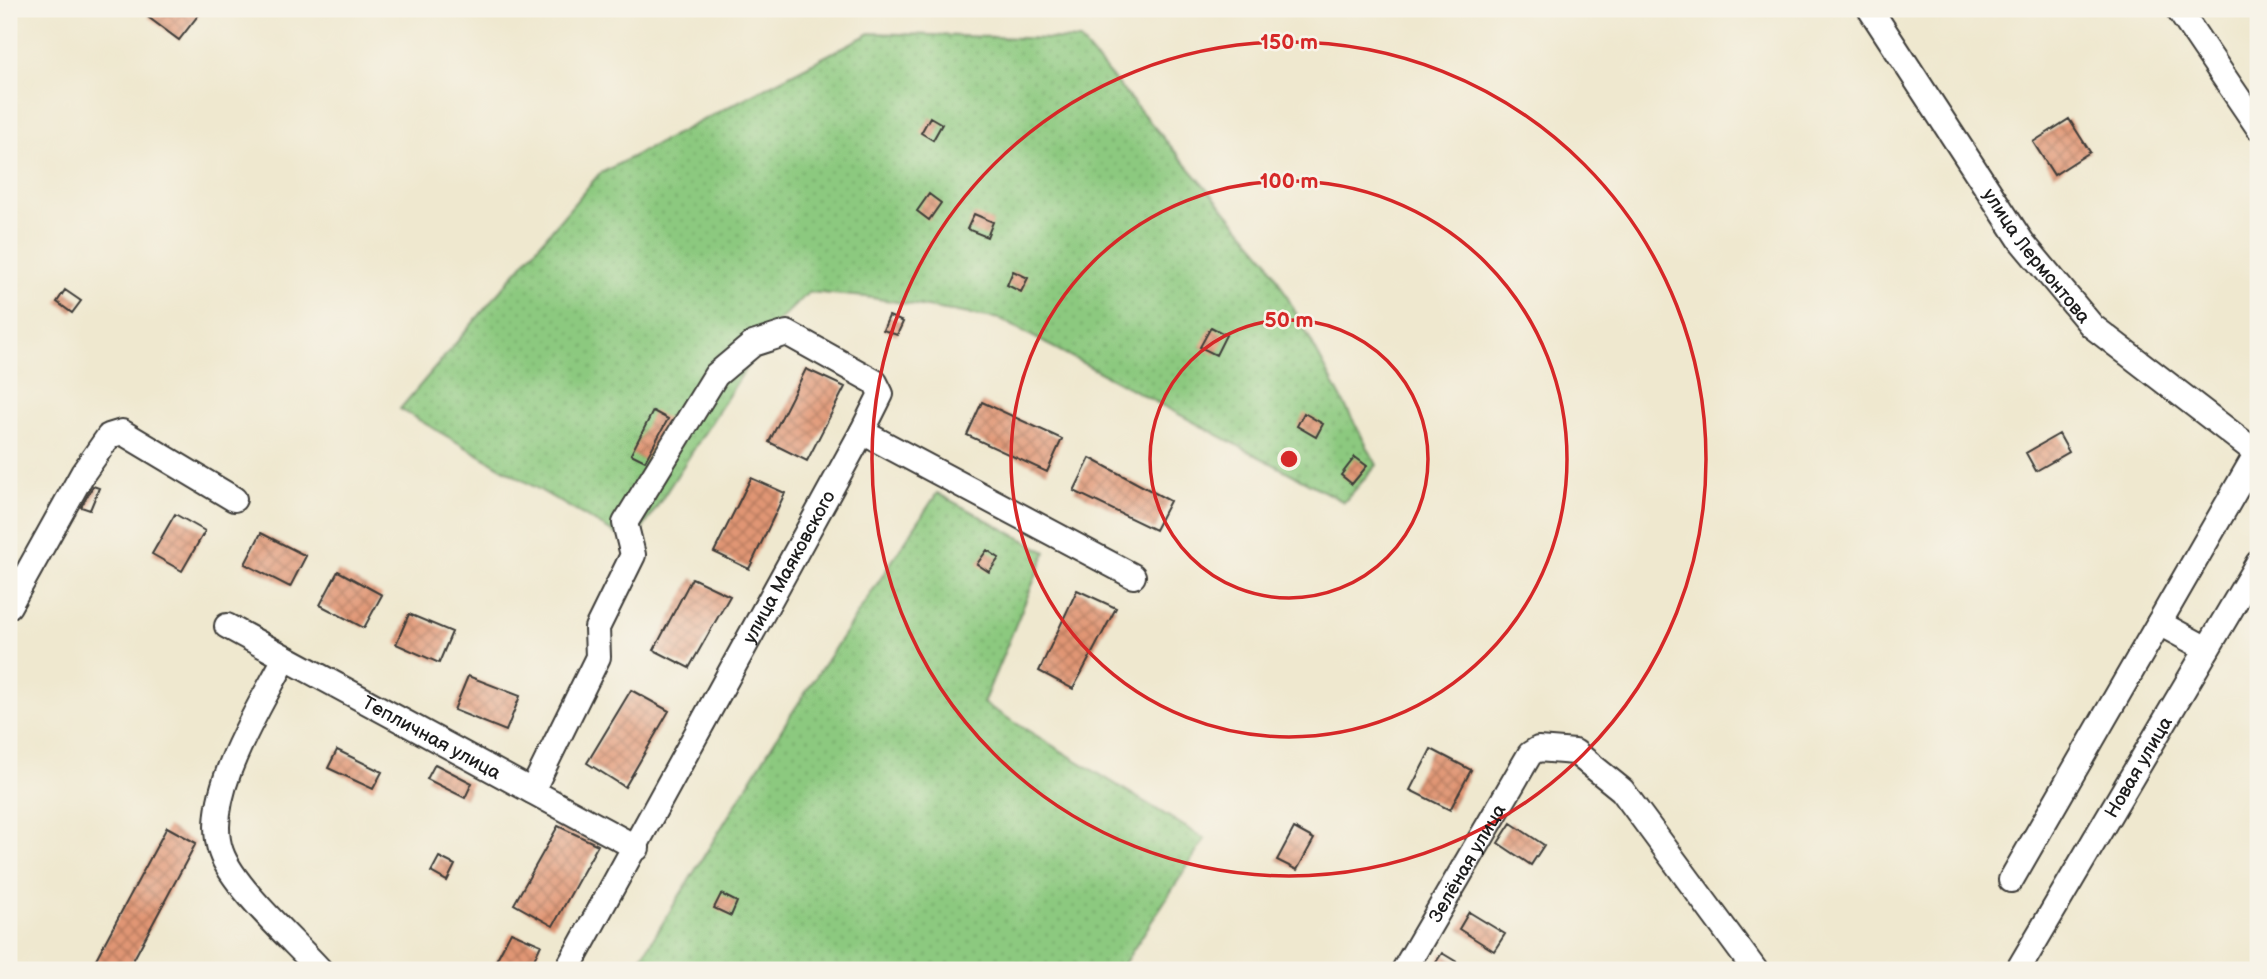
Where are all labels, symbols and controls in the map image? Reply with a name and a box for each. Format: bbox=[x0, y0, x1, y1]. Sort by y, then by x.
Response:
text: 150 m bbox=[1260, 30, 1318, 55]
text: 100 m bbox=[1260, 169, 1318, 194]
street label: улица Лермонтова bbox=[1977, 184, 2095, 329]
text: 50 m bbox=[1265, 308, 1313, 333]
centre of rings bbox=[1277, 447, 1301, 471]
street label: улица Маяковского bbox=[738, 487, 841, 648]
street label: Тепличная улица bbox=[358, 691, 504, 785]
street label: Новая улица bbox=[2100, 713, 2178, 822]
street label: Зелёная улица bbox=[1424, 800, 1511, 927]

